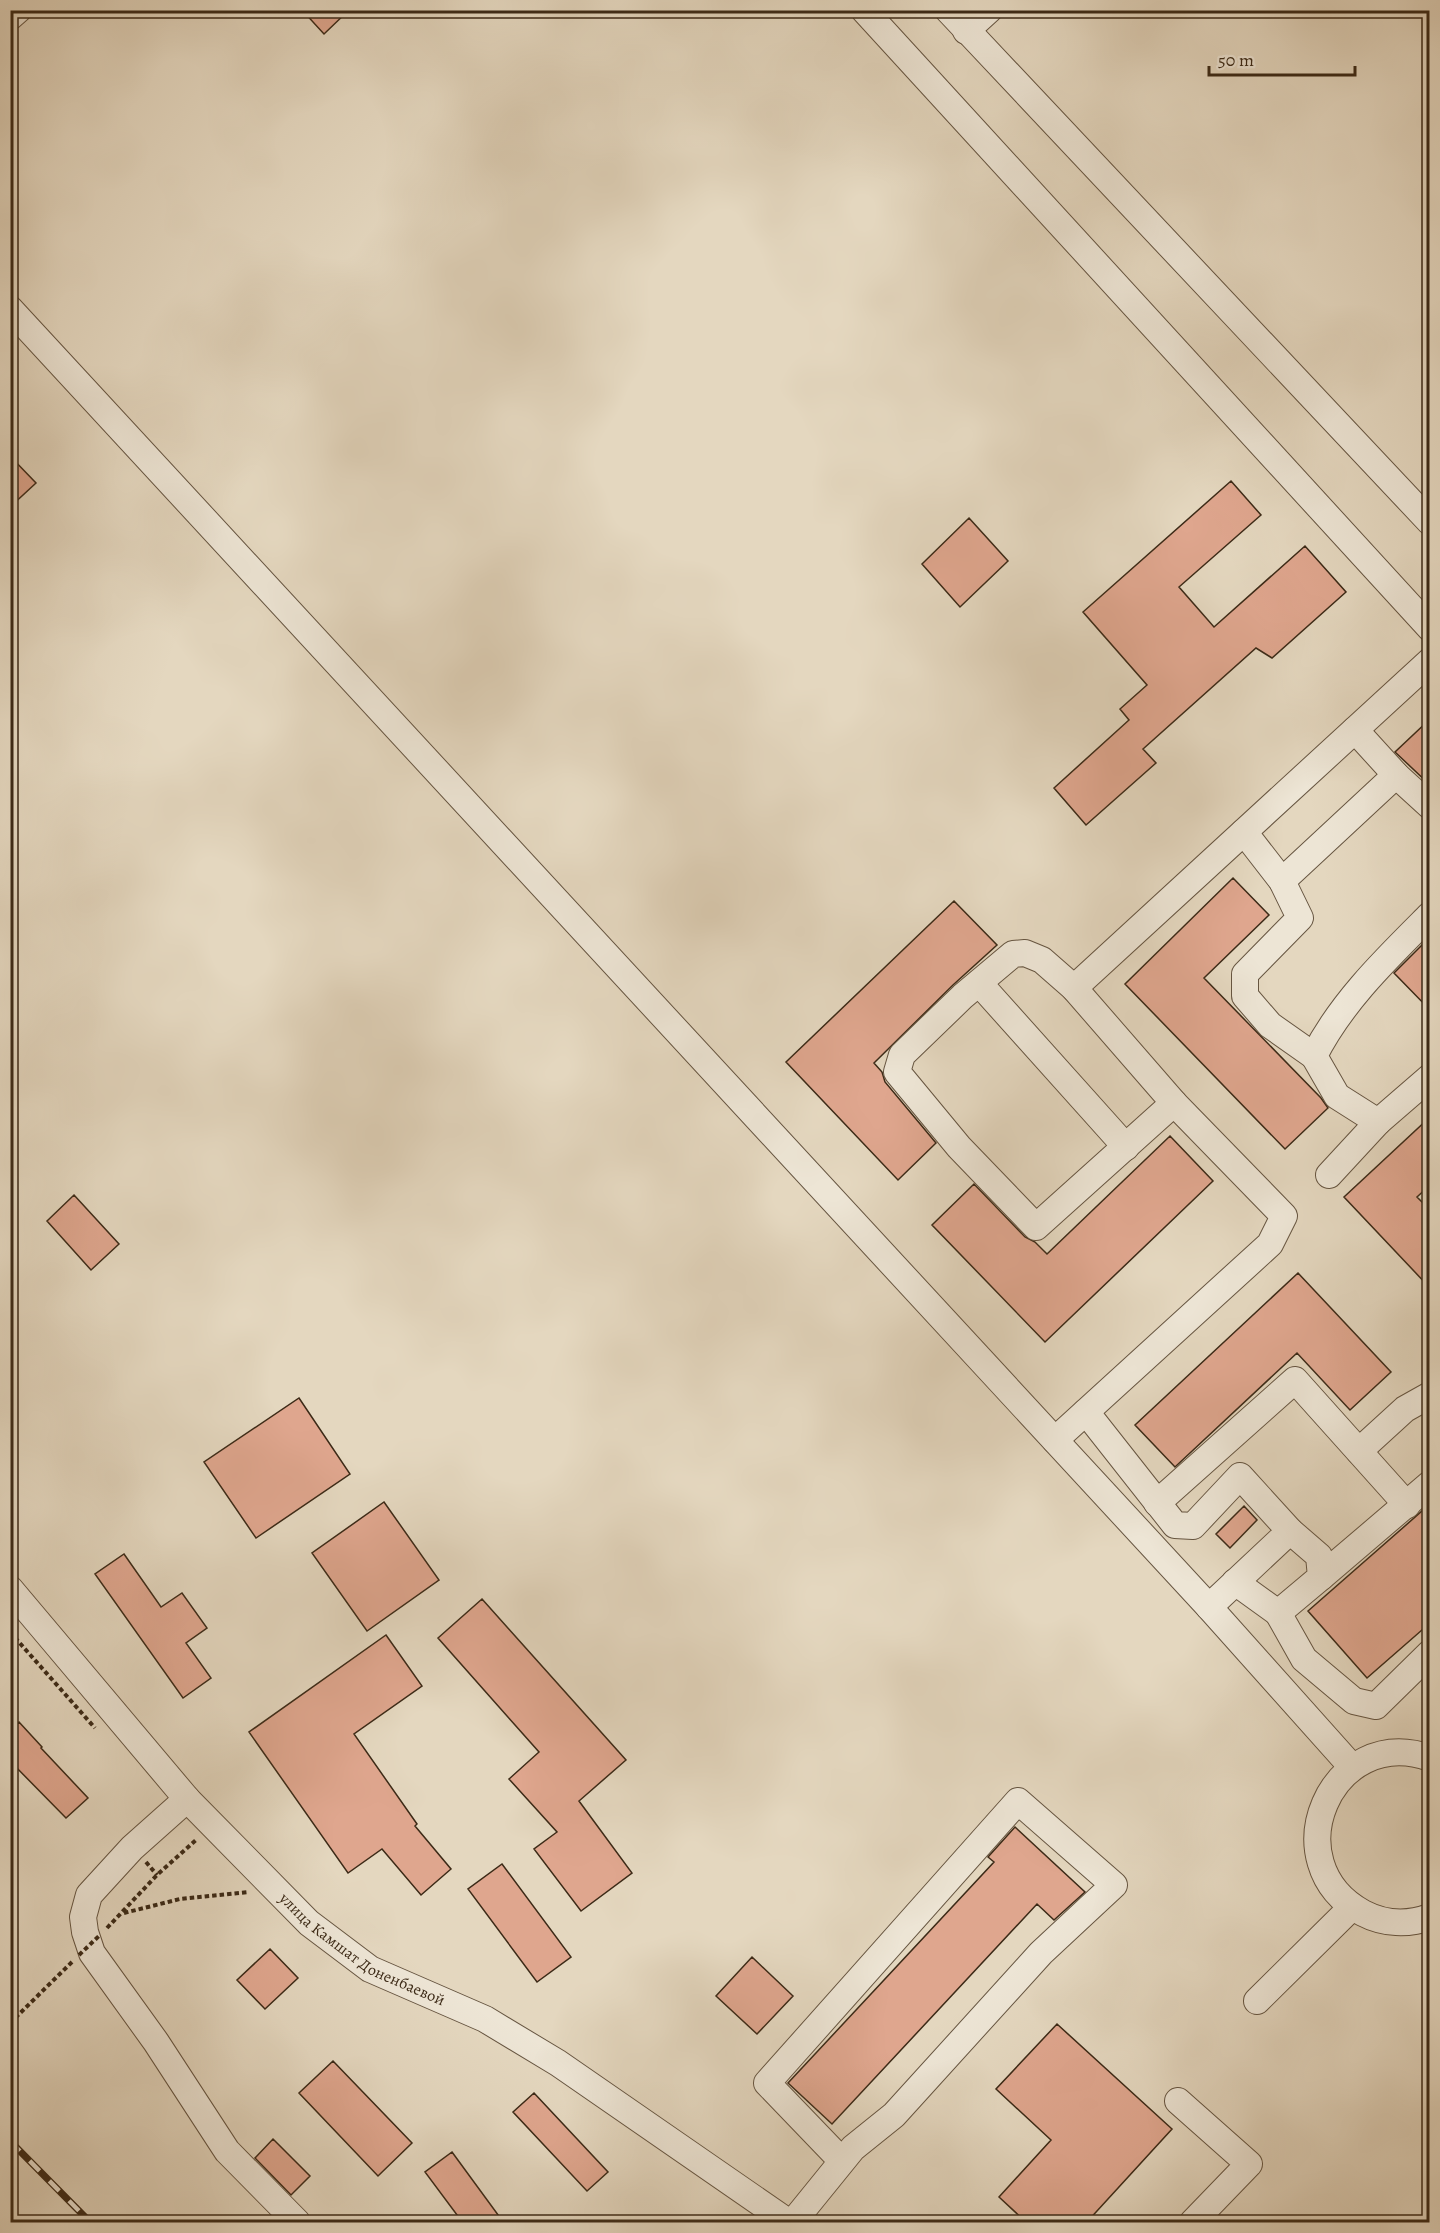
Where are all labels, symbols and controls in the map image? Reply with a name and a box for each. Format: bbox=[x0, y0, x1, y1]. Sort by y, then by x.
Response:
scale bar bbox=[1209, 39, 1354, 77]
text: 50 m bbox=[1218, 48, 1254, 72]
street label: улица Камшат Доненбаевой bbox=[274, 1887, 448, 2011]

